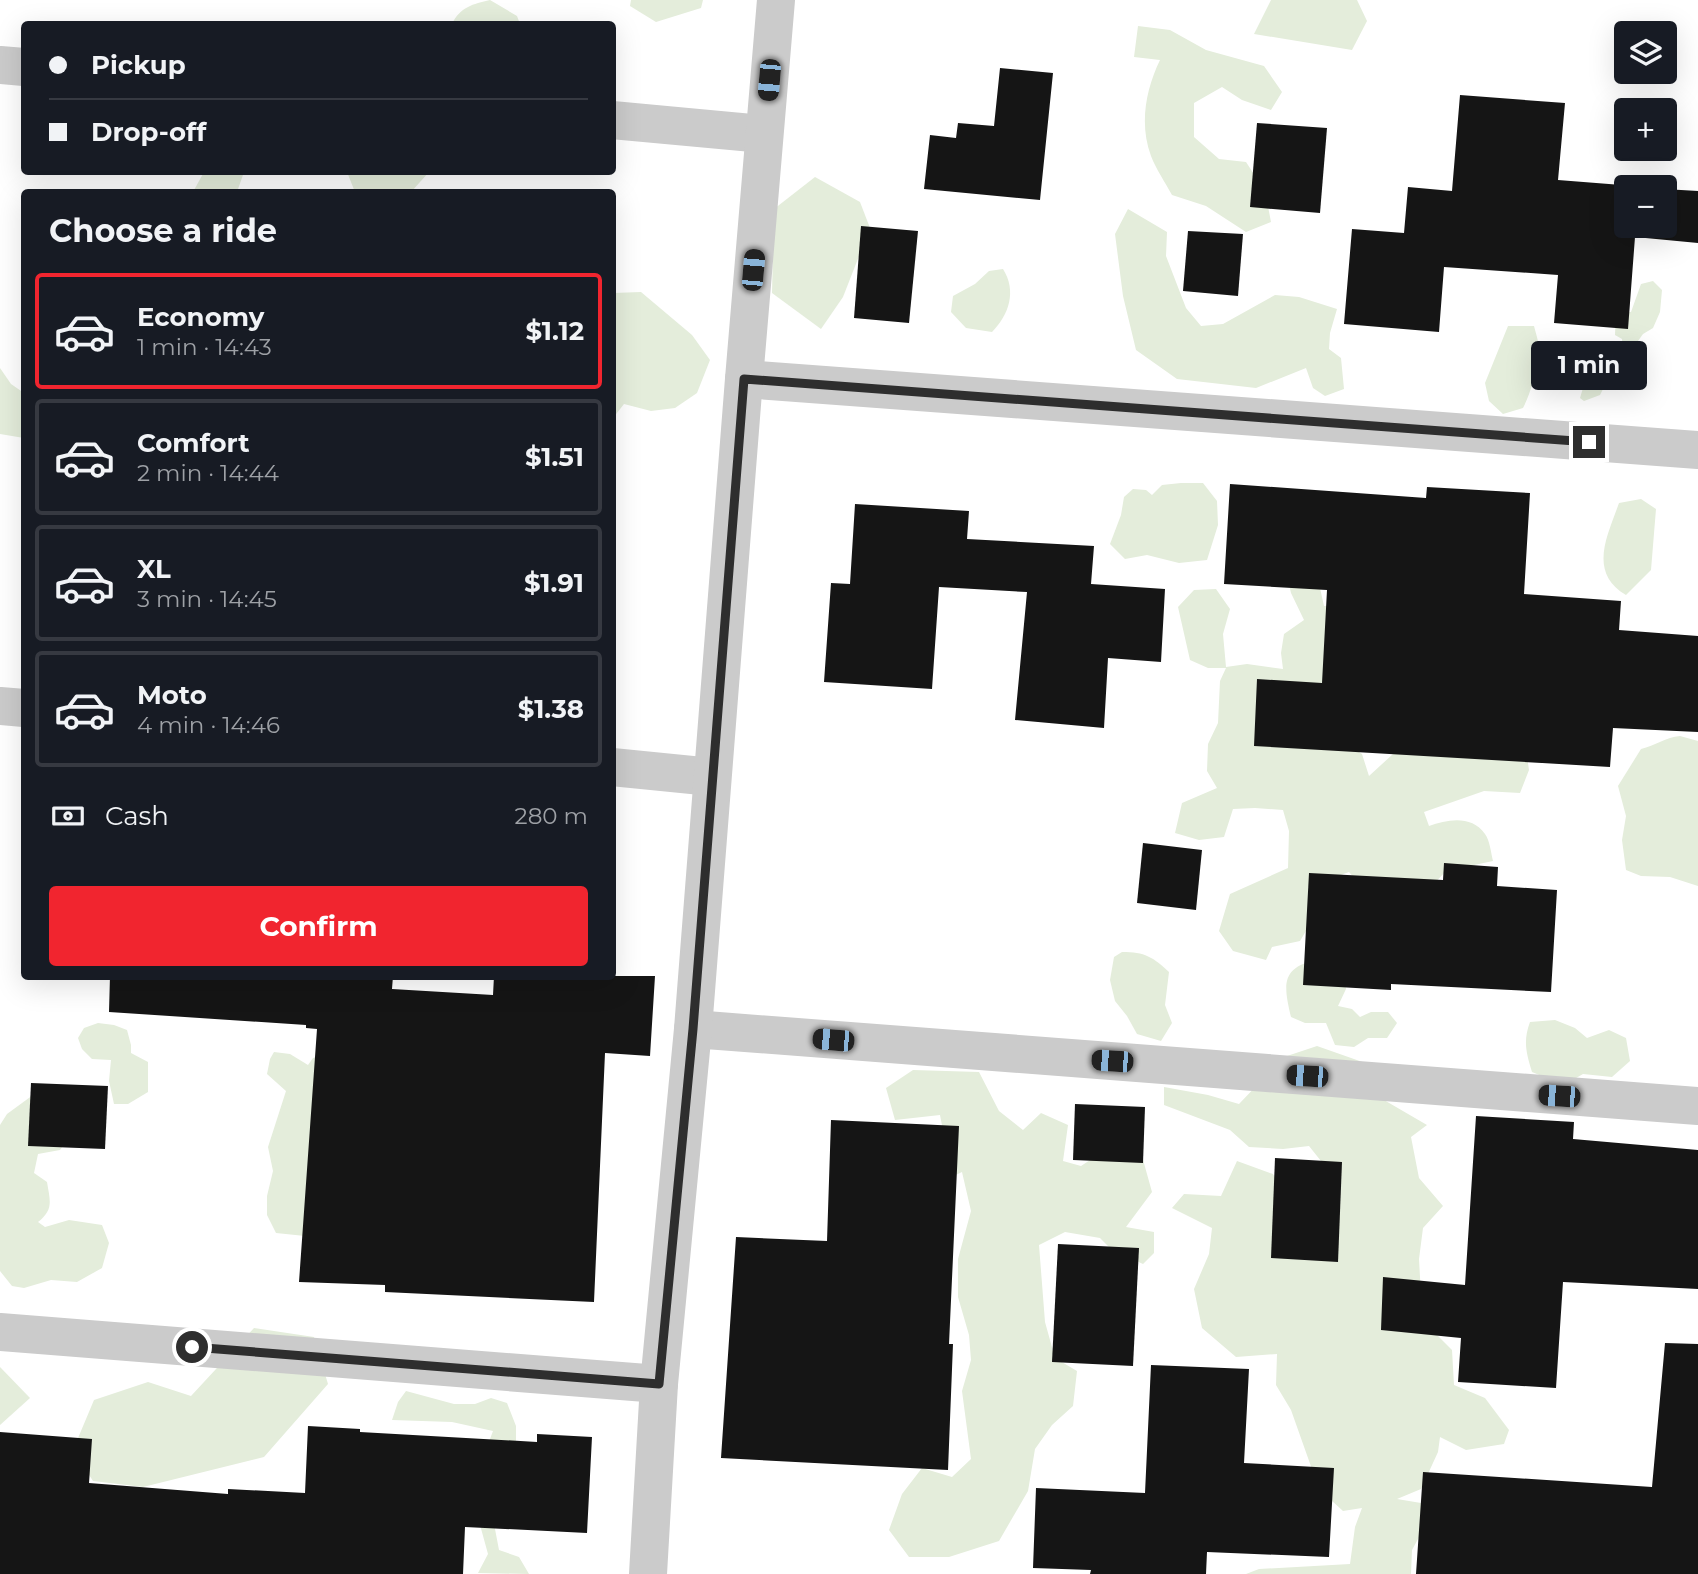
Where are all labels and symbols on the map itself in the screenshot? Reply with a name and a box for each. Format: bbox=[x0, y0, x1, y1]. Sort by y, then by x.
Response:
car bbox=[757, 58, 782, 102]
car bbox=[741, 248, 766, 292]
callout: 1 min bbox=[1531, 340, 1647, 390]
route end bbox=[1573, 426, 1605, 458]
car bbox=[812, 1028, 855, 1052]
car bbox=[1091, 1049, 1134, 1073]
car bbox=[1286, 1064, 1329, 1088]
car bbox=[1538, 1084, 1581, 1108]
route start bbox=[176, 1331, 208, 1363]

